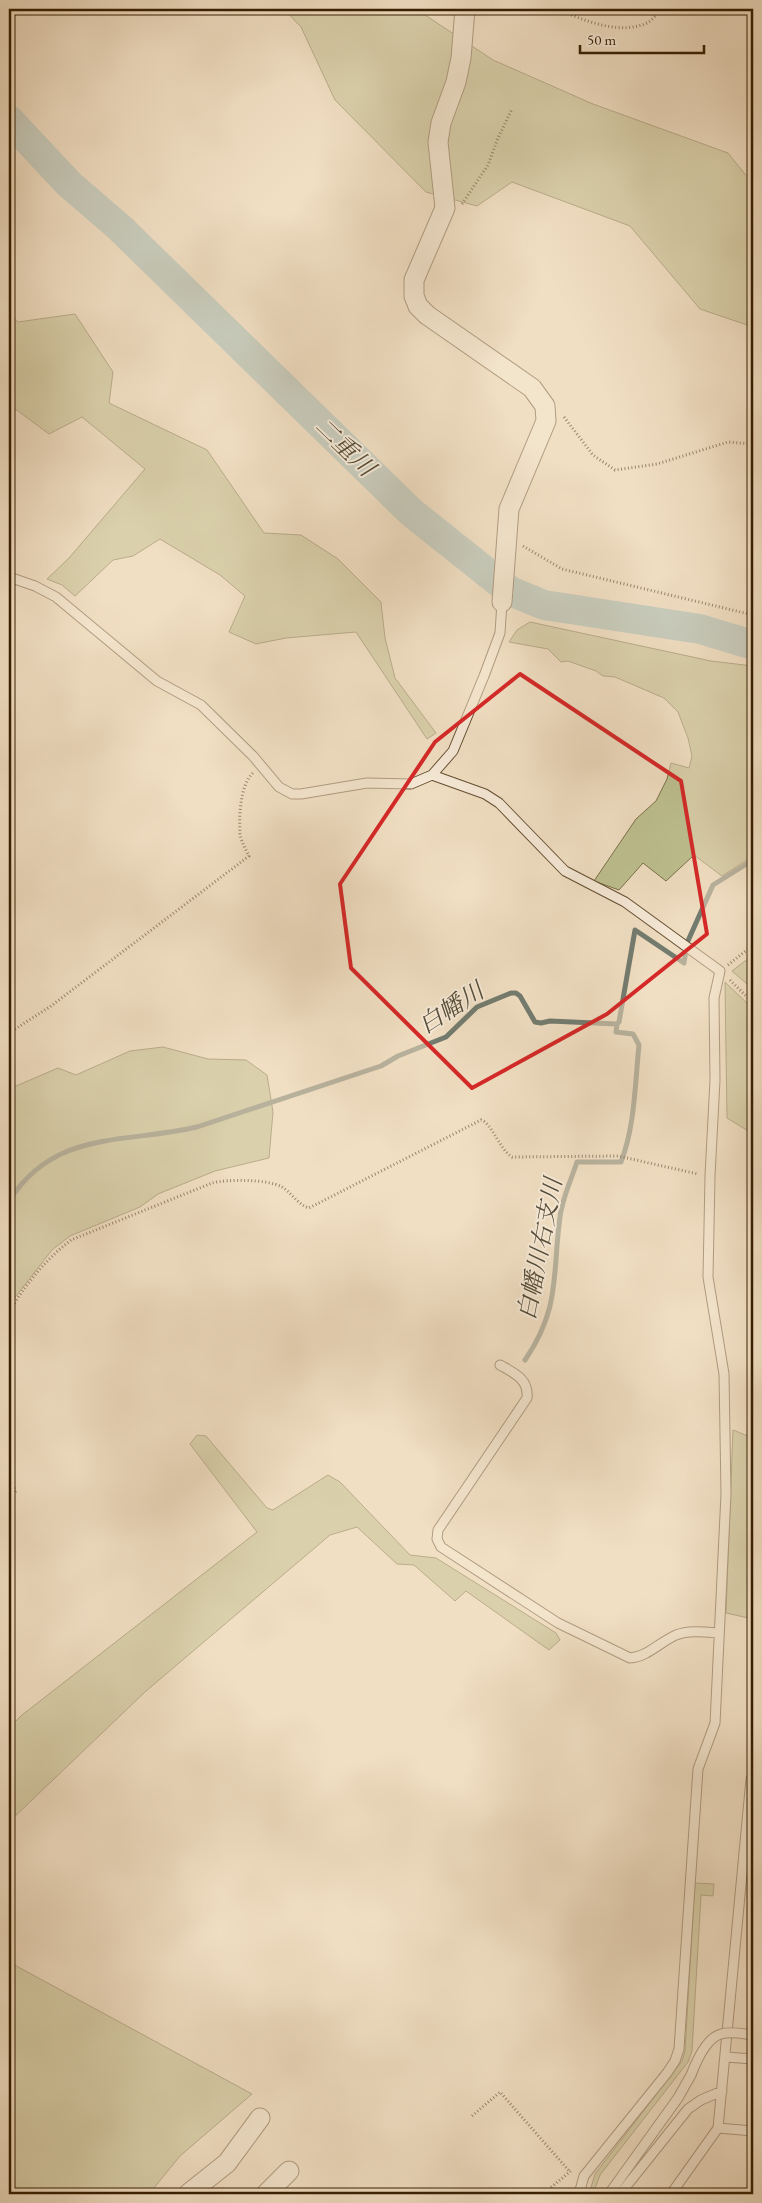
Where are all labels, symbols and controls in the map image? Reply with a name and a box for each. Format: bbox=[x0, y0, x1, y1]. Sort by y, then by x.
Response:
scale bar bbox=[580, 22, 703, 54]
text: 50 m bbox=[587, 30, 616, 49]
water label: 二重川 bbox=[309, 410, 384, 485]
water label: 白幡川 bbox=[412, 973, 492, 1040]
water label: 白幡川右支川 bbox=[511, 1172, 569, 1323]

